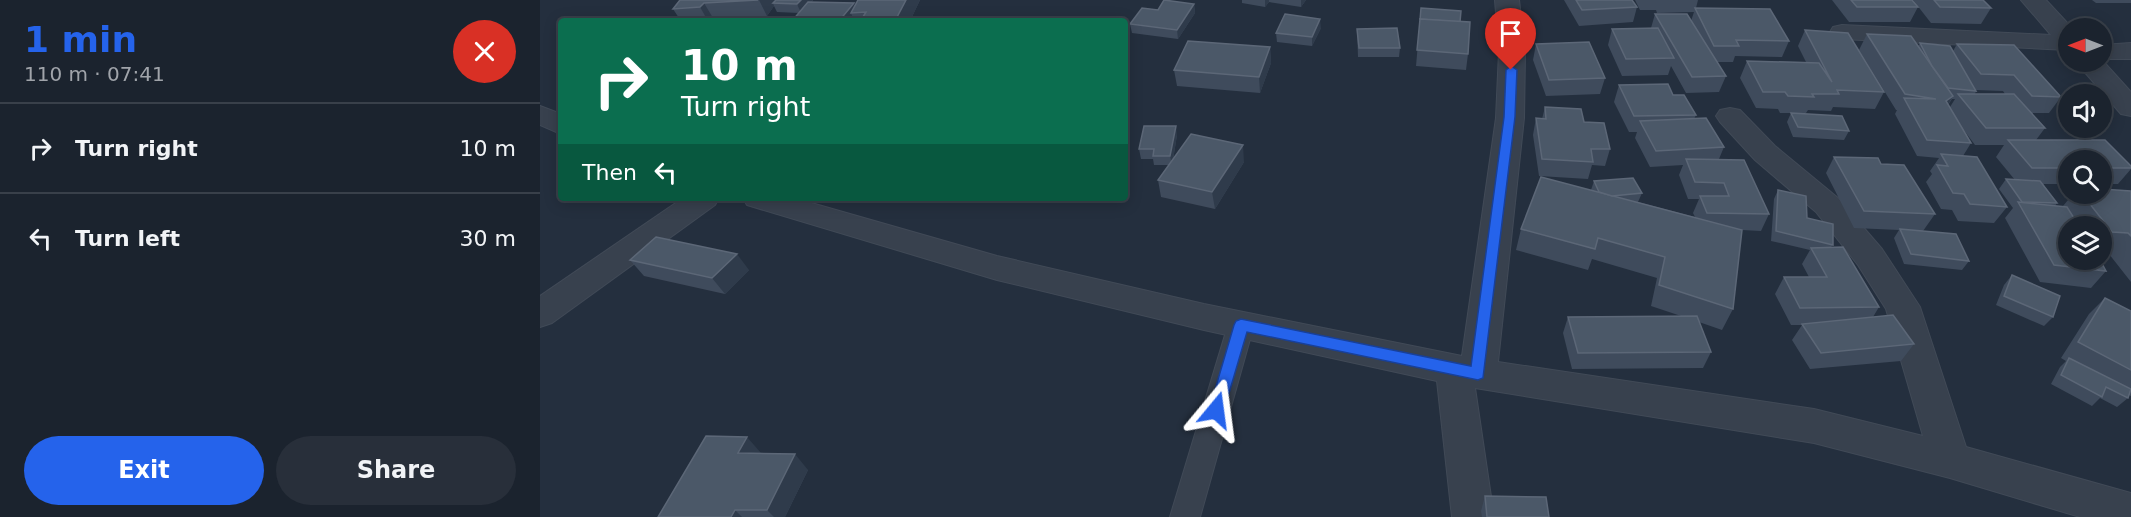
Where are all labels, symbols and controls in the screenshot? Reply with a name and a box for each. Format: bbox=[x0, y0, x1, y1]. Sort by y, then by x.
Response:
pin bbox=[1485, 8, 1536, 70]
icon: arrive bbox=[1494, 17, 1527, 50]
north arrow bbox=[2058, 18, 2112, 72]
map controls bbox=[2058, 18, 2112, 270]
text: 1 min bbox=[24, 19, 137, 60]
button: close bbox=[453, 20, 516, 83]
text: 10 m bbox=[681, 41, 798, 90]
icon: right bbox=[582, 42, 660, 120]
text: 110 m · 07:41 bbox=[24, 62, 165, 86]
button: sound bbox=[2058, 84, 2112, 138]
text: Turn right bbox=[681, 91, 810, 122]
icon: right bbox=[24, 132, 57, 165]
text: Turn right bbox=[75, 136, 198, 161]
text: 10 m bbox=[460, 136, 516, 161]
button: search bbox=[2058, 150, 2112, 204]
icon: left bbox=[649, 156, 682, 189]
text: Then bbox=[582, 160, 637, 185]
button: layers bbox=[2058, 216, 2112, 270]
icon: left bbox=[24, 222, 57, 255]
text: Turn left bbox=[75, 226, 180, 251]
text: 30 m bbox=[460, 226, 516, 251]
position arrow bbox=[1184, 378, 1248, 442]
button: Exit bbox=[24, 436, 264, 505]
button: Share bbox=[276, 436, 516, 505]

